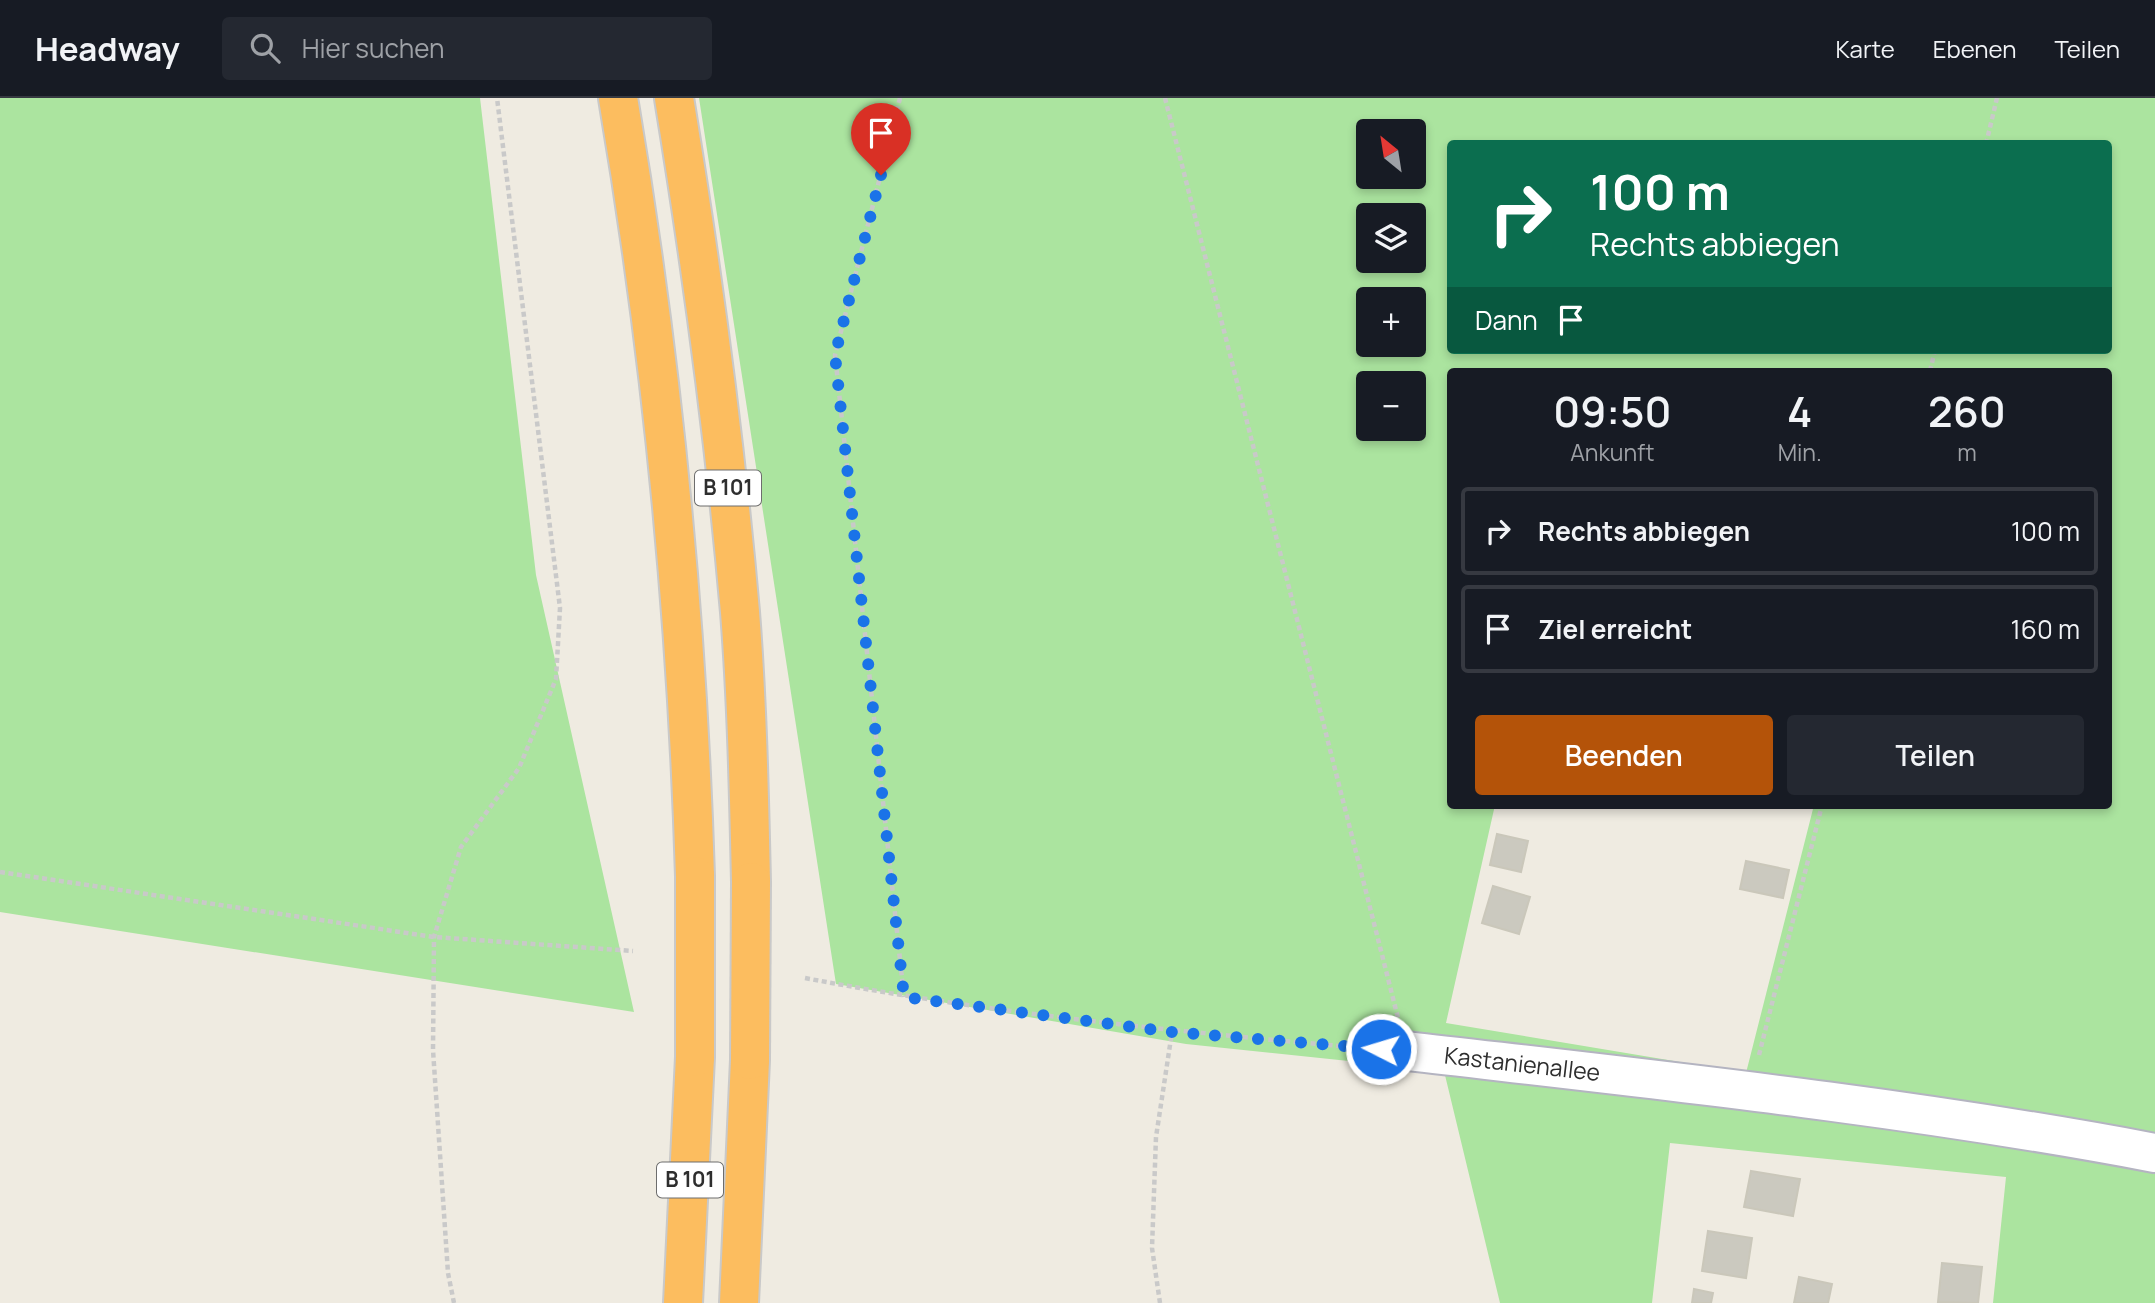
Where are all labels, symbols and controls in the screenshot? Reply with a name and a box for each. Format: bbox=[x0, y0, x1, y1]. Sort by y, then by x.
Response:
search box bbox=[222, 17, 712, 80]
text: Headway bbox=[35, 26, 180, 71]
icon: search bbox=[246, 29, 284, 67]
text: Hier suchen bbox=[302, 30, 445, 66]
text: Karte bbox=[1835, 32, 1895, 65]
text: Ebenen bbox=[1933, 32, 2016, 65]
text: Teilen bbox=[2054, 32, 2120, 65]
pin bbox=[851, 103, 911, 175]
icon: arrive bbox=[862, 114, 900, 152]
north arrow bbox=[1356, 119, 1426, 189]
map controls bbox=[1356, 119, 1426, 441]
text: 100 m bbox=[1590, 158, 1730, 225]
icon: right bbox=[1475, 168, 1566, 259]
button: layers bbox=[1356, 203, 1426, 273]
text: Rechts abbiegen bbox=[1590, 222, 1840, 266]
button: + bbox=[1356, 287, 1426, 357]
icon: arrive bbox=[1552, 301, 1590, 339]
text: Dann bbox=[1475, 302, 1538, 338]
button: − bbox=[1356, 371, 1426, 441]
text: 09:50 bbox=[1553, 382, 1672, 440]
text: 4 bbox=[1787, 382, 1812, 440]
text: 260 bbox=[1928, 382, 2006, 440]
text: Ankunft bbox=[1570, 436, 1655, 468]
text: Min. bbox=[1778, 436, 1822, 468]
text: m bbox=[1957, 436, 1977, 468]
road number: B 101 bbox=[695, 470, 761, 506]
icon: right bbox=[1479, 512, 1517, 550]
text: Rechts abbiegen bbox=[1538, 513, 1750, 549]
text: 100 m bbox=[2011, 513, 2080, 549]
icon: arrive bbox=[1479, 610, 1517, 648]
text: Ziel erreicht bbox=[1538, 611, 1692, 647]
text: 160 m bbox=[2011, 611, 2080, 647]
button: Beenden bbox=[1475, 715, 1773, 795]
button: Teilen bbox=[1787, 715, 2084, 795]
position arrow bbox=[1344, 1012, 1418, 1086]
street label: Kastanienallee bbox=[1443, 1038, 1602, 1088]
road number: B 101 bbox=[657, 1162, 723, 1198]

